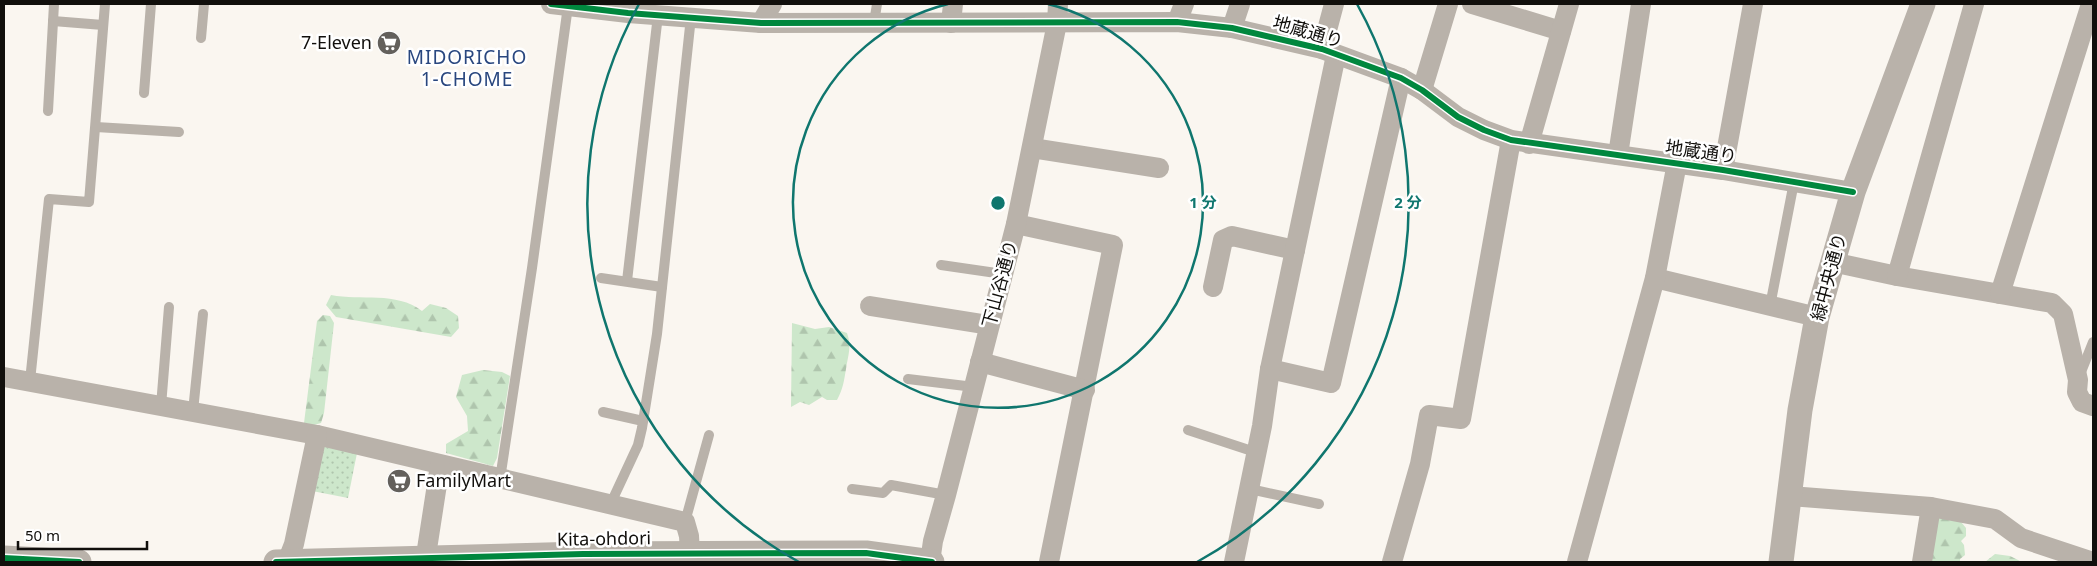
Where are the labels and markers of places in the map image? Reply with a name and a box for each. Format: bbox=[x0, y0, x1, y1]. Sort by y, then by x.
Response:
place label: 7-Eleven bbox=[301, 30, 372, 54]
supermarket icon: 7-Eleven bbox=[376, 30, 402, 56]
centre of rings bbox=[989, 194, 1007, 212]
supermarket icon: FamilyMart bbox=[386, 468, 412, 494]
place label: FamilyMart bbox=[416, 468, 512, 492]

